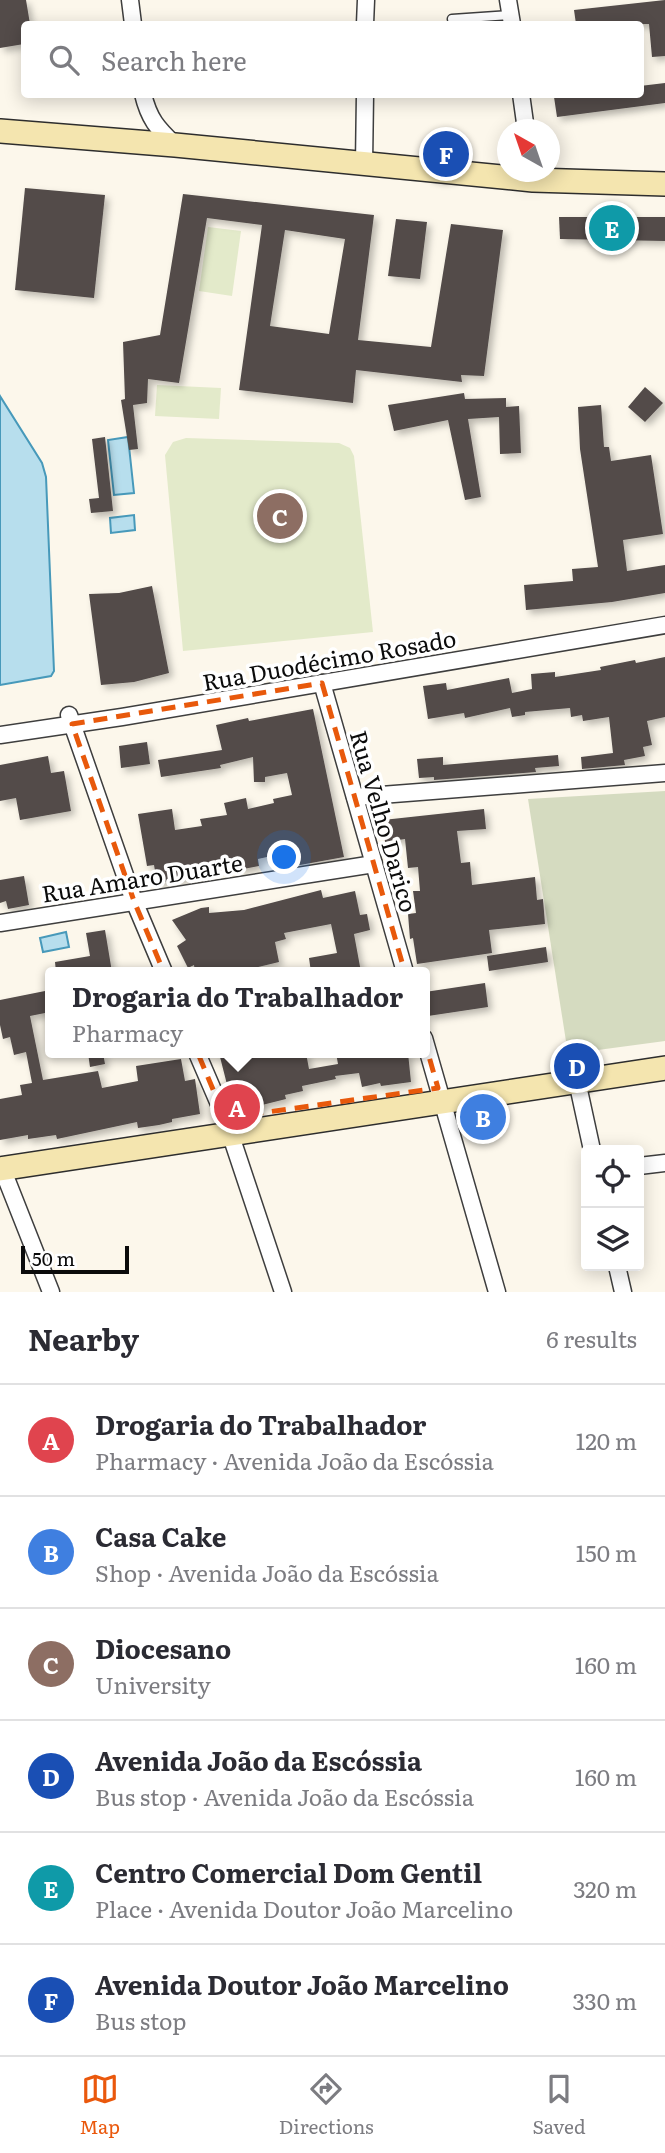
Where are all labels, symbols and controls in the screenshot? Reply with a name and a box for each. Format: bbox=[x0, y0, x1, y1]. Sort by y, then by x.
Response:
search box bbox=[21, 21, 644, 98]
text: Search here bbox=[101, 40, 247, 79]
icon: search bbox=[45, 41, 83, 79]
north arrow bbox=[497, 119, 560, 182]
pin: F bbox=[423, 128, 469, 180]
pin: E bbox=[589, 202, 635, 254]
pin: C bbox=[257, 490, 303, 542]
street label: Rua Duodécimo Rosado bbox=[199, 620, 459, 698]
street label: Rua Velho Darico bbox=[343, 726, 427, 916]
your location bbox=[267, 840, 301, 874]
street label: Rua Amaro Duarte bbox=[39, 844, 245, 910]
popup bbox=[45, 967, 430, 1058]
text: Drogaria do Trabalhador bbox=[72, 976, 403, 1015]
text: Pharmacy bbox=[72, 1015, 183, 1049]
pin: D bbox=[554, 1040, 600, 1092]
pin: A bbox=[214, 1081, 260, 1133]
pin: B bbox=[460, 1091, 506, 1143]
map controls bbox=[581, 1145, 644, 1271]
button: locate bbox=[581, 1145, 644, 1208]
button: layers bbox=[581, 1208, 644, 1271]
scale bar bbox=[21, 1243, 130, 1275]
text: 50 m bbox=[32, 1244, 75, 1272]
text: Nearby bbox=[28, 1316, 139, 1360]
text: 6 results bbox=[546, 1321, 637, 1355]
text: Drogaria do Trabalhador bbox=[95, 1404, 426, 1443]
text: A bbox=[42, 1423, 60, 1457]
text: 120 m bbox=[576, 1423, 637, 1457]
text: Pharmacy · Avenida João da Escóssia bbox=[95, 1443, 494, 1477]
text: Casa Cake bbox=[95, 1516, 227, 1555]
text: B bbox=[43, 1535, 59, 1569]
text: 150 m bbox=[576, 1535, 637, 1569]
text: Shop · Avenida João da Escóssia bbox=[95, 1555, 439, 1589]
text: Diocesano bbox=[95, 1628, 231, 1667]
text: C bbox=[43, 1647, 59, 1681]
text: 160 m bbox=[575, 1647, 637, 1681]
text: University bbox=[95, 1667, 211, 1701]
text: Avenida João da Escóssia bbox=[95, 1740, 422, 1779]
text: D bbox=[42, 1759, 60, 1793]
text: 160 m bbox=[575, 1759, 637, 1793]
text: Bus stop · Avenida João da Escóssia bbox=[95, 1779, 474, 1813]
text: Centro Comercial Dom Gentil bbox=[95, 1852, 482, 1891]
text: E bbox=[43, 1871, 59, 1905]
text: 320 m bbox=[573, 1871, 637, 1905]
text: Place · Avenida Doutor João Marcelino bbox=[95, 1891, 513, 1925]
text: Avenida Doutor João Marcelino bbox=[95, 1964, 509, 2003]
text: F bbox=[44, 1983, 58, 2017]
text: 330 m bbox=[573, 1983, 637, 2017]
text: Bus stop bbox=[95, 2003, 187, 2037]
tab: Map bbox=[79, 2070, 120, 2140]
tab: Directions bbox=[279, 2070, 374, 2140]
tab: Saved bbox=[533, 2070, 586, 2140]

